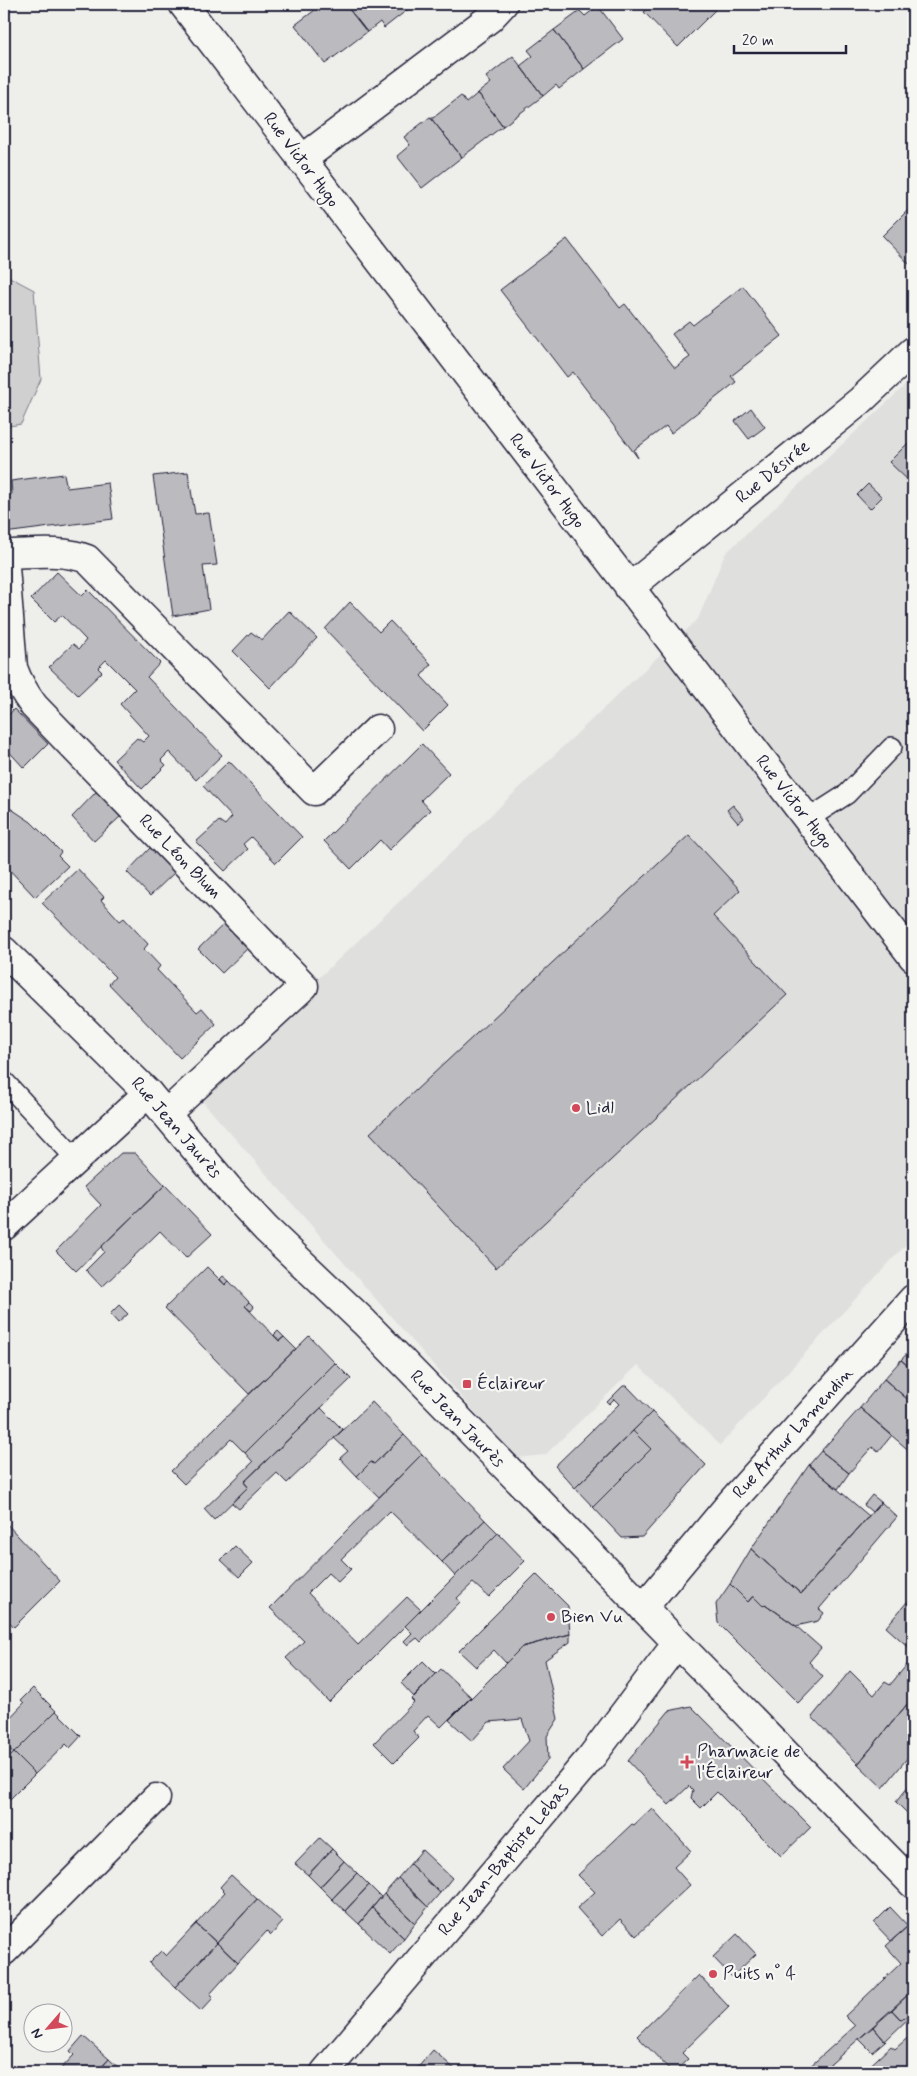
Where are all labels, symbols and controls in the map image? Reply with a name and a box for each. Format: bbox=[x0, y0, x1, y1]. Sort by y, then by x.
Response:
scale bar bbox=[734, 22, 847, 54]
text: 20 m bbox=[742, 31, 774, 51]
street label: Rue Victor Hugo bbox=[256, 107, 345, 213]
street label: Rue Victor Hugo bbox=[502, 428, 591, 534]
street label: Rue Désirée bbox=[731, 435, 815, 509]
street label: Rue Victor Hugo bbox=[749, 750, 838, 855]
street label: Rue Léon Blum bbox=[133, 809, 227, 905]
street label: Rue Jean Jaurès bbox=[125, 1072, 227, 1184]
place label: Lidl bbox=[586, 1096, 614, 1120]
marker: Lidl bbox=[570, 1102, 582, 1114]
street label: Rue Arthur Lamendin bbox=[727, 1362, 859, 1504]
street label: Rue Jean Jaurès bbox=[404, 1365, 510, 1473]
place label: Éclaireur bbox=[477, 1372, 546, 1396]
marker: Éclaireur bbox=[461, 1378, 473, 1390]
place label: Bien Vu bbox=[561, 1605, 623, 1629]
marker: Bien Vu bbox=[545, 1611, 557, 1623]
place label: Pharmacie de l'Éclaireur bbox=[697, 1740, 800, 1785]
marker: Pharmacie de l'Éclaireur bbox=[681, 1756, 693, 1768]
street label: Rue Jean-Baptiste Lebas bbox=[433, 1779, 575, 1941]
place label: Puits n° 4 bbox=[723, 1962, 796, 1986]
marker: Puits n° 4 bbox=[707, 1968, 719, 1980]
north arrow bbox=[22, 2004, 72, 2054]
text: N bbox=[27, 2025, 48, 2042]

